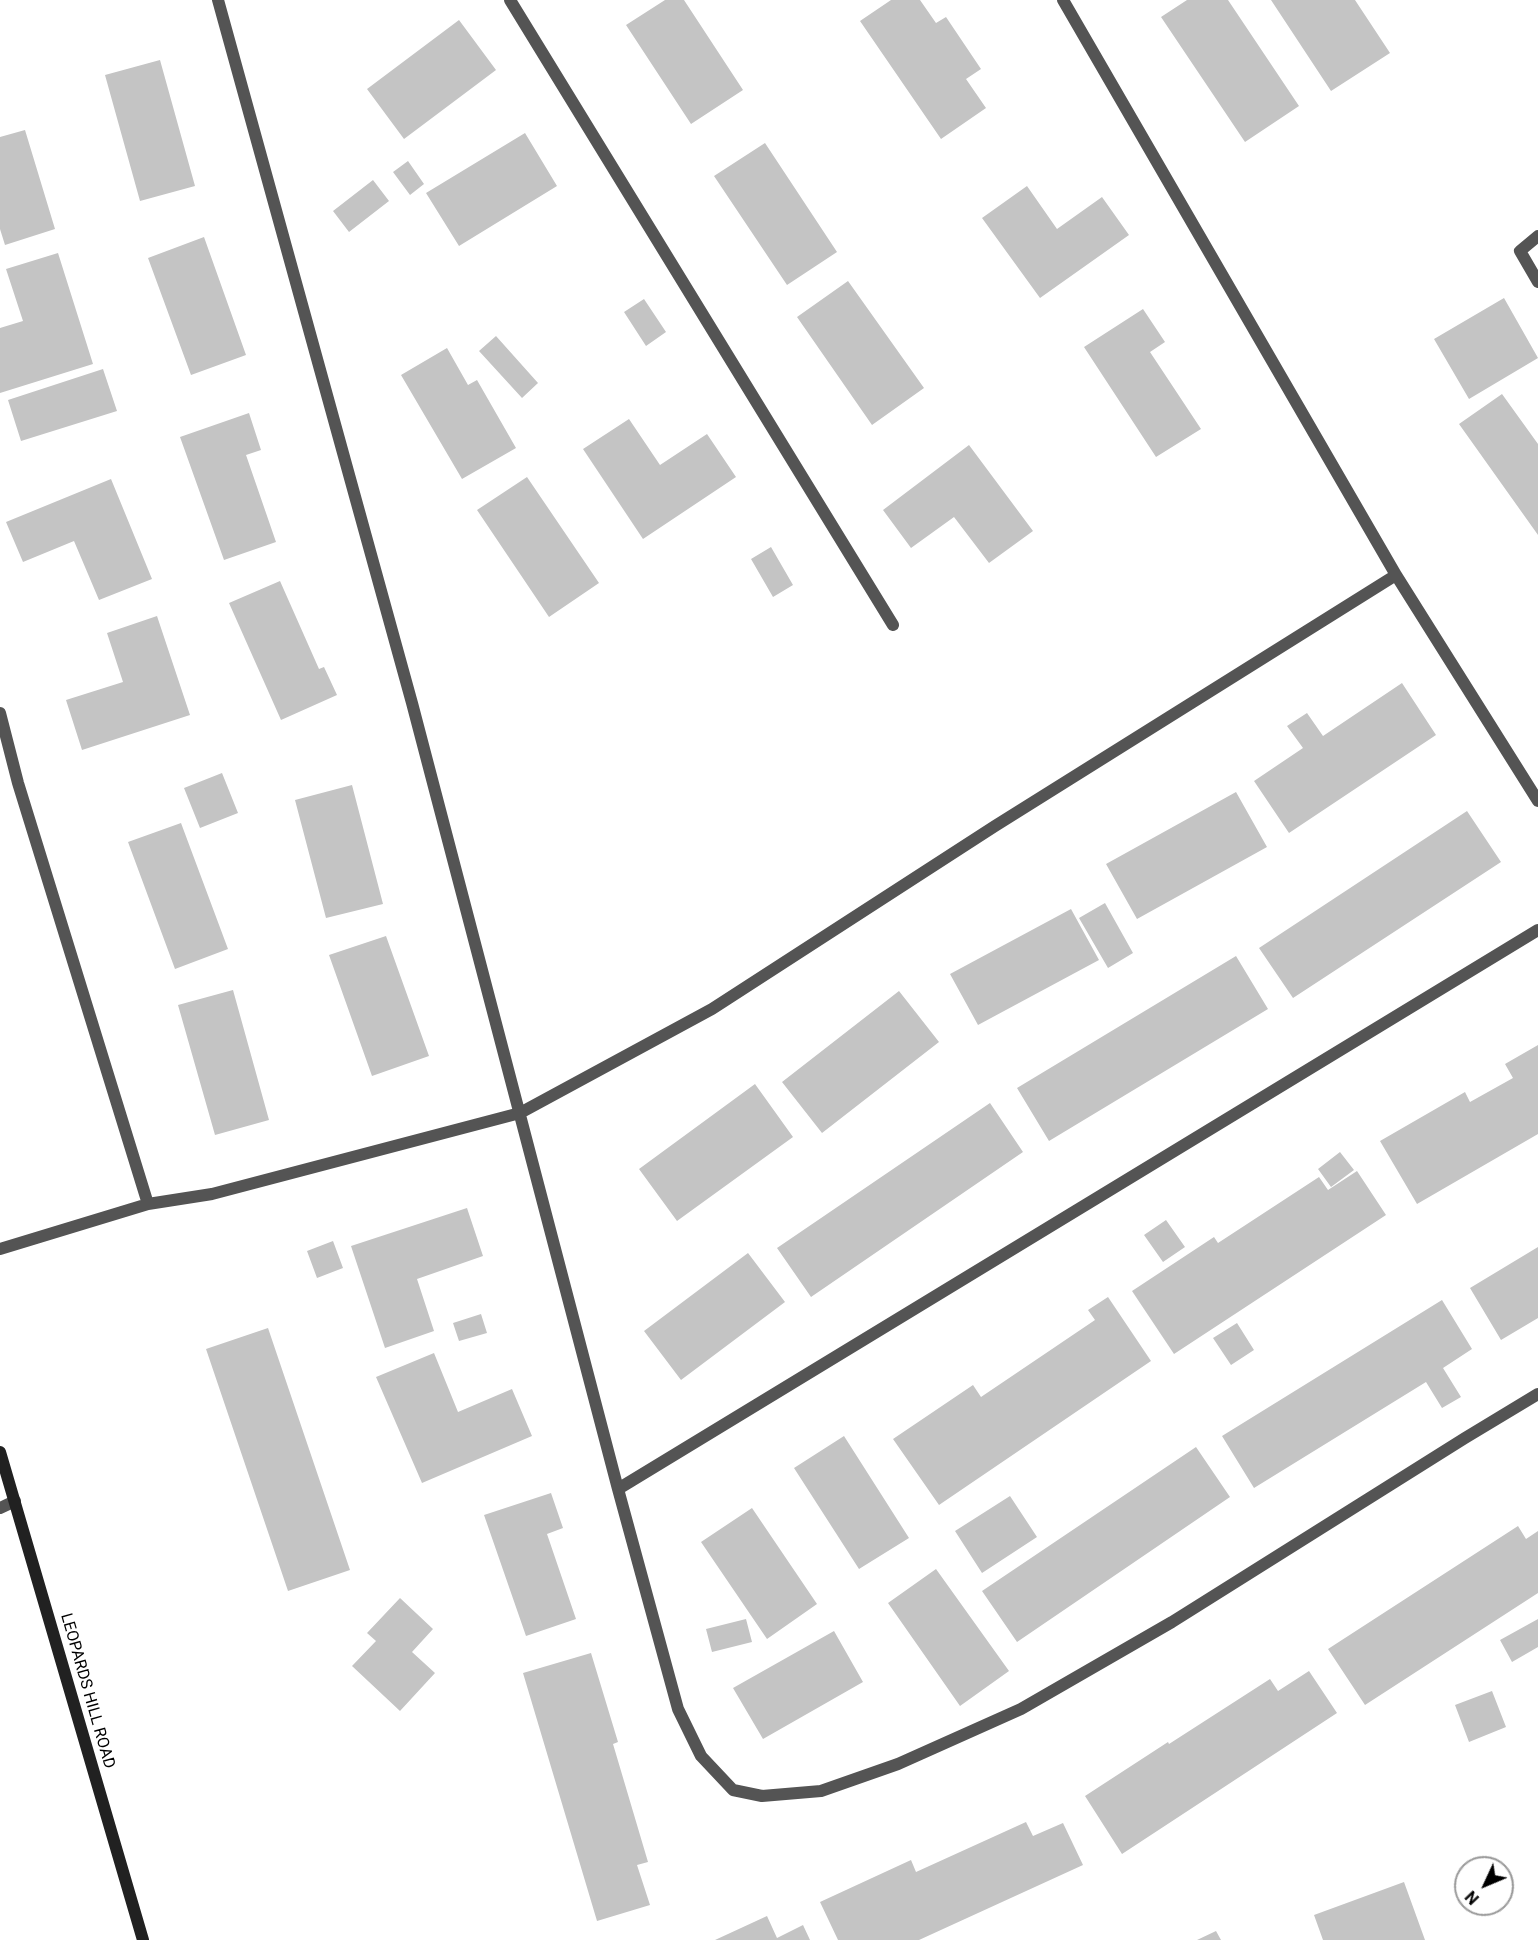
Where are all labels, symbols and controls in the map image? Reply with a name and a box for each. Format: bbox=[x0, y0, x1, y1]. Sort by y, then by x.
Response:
street label: LEOPARDS HILL ROAD bbox=[56, 1611, 118, 1771]
north arrow bbox=[1454, 1856, 1514, 1916]
text: N bbox=[1461, 1887, 1483, 1908]

